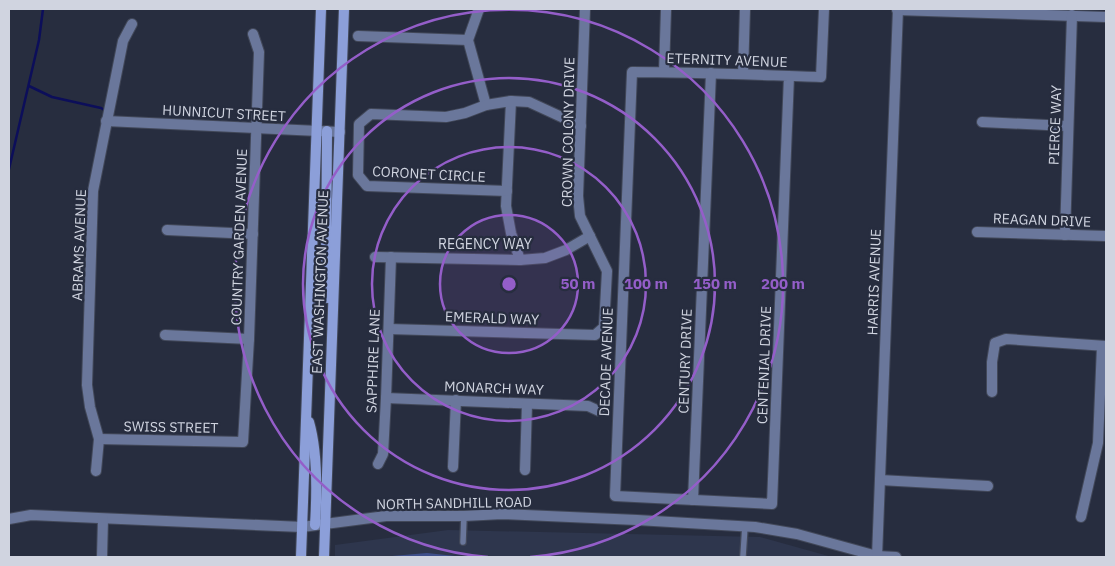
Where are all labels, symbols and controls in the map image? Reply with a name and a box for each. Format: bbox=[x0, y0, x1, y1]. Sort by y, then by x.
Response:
street label: ETERNITY AVENUE bbox=[666, 49, 788, 71]
street label: CROWN COLONY DRIVE bbox=[558, 57, 578, 207]
street label: PIERCE WAY bbox=[1045, 84, 1065, 165]
street label: HUNNICUT STREET bbox=[162, 101, 286, 125]
street label: COUNTRY GARDEN AVENUE bbox=[227, 148, 251, 326]
street label: CORONET CIRCLE bbox=[372, 162, 486, 186]
street label: ABRAMS AVENUE bbox=[68, 189, 90, 301]
street label: EAST WASHINGTON AVENUE bbox=[308, 190, 332, 374]
street label: REAGAN DRIVE bbox=[992, 209, 1092, 231]
street label: HARRIS AVENUE bbox=[863, 228, 885, 336]
street label: REGENCY WAY bbox=[438, 235, 533, 253]
text: 50 m bbox=[561, 274, 595, 293]
text: 100 m bbox=[624, 274, 668, 293]
text: 150 m bbox=[693, 274, 737, 293]
text: 200 m bbox=[761, 274, 805, 293]
centre of rings bbox=[500, 275, 518, 293]
street label: CENTENIAL DRIVE bbox=[753, 306, 775, 424]
street label: EMERALD WAY bbox=[445, 307, 540, 329]
street label: DECADE AVENUE bbox=[595, 307, 617, 417]
street label: CENTURY DRIVE bbox=[674, 308, 696, 414]
street label: SAPPHIRE LANE bbox=[362, 309, 384, 413]
street label: MONARCH WAY bbox=[444, 377, 545, 399]
street label: SWISS STREET bbox=[123, 417, 219, 437]
street label: NORTH SANDHILL ROAD bbox=[376, 493, 532, 513]

